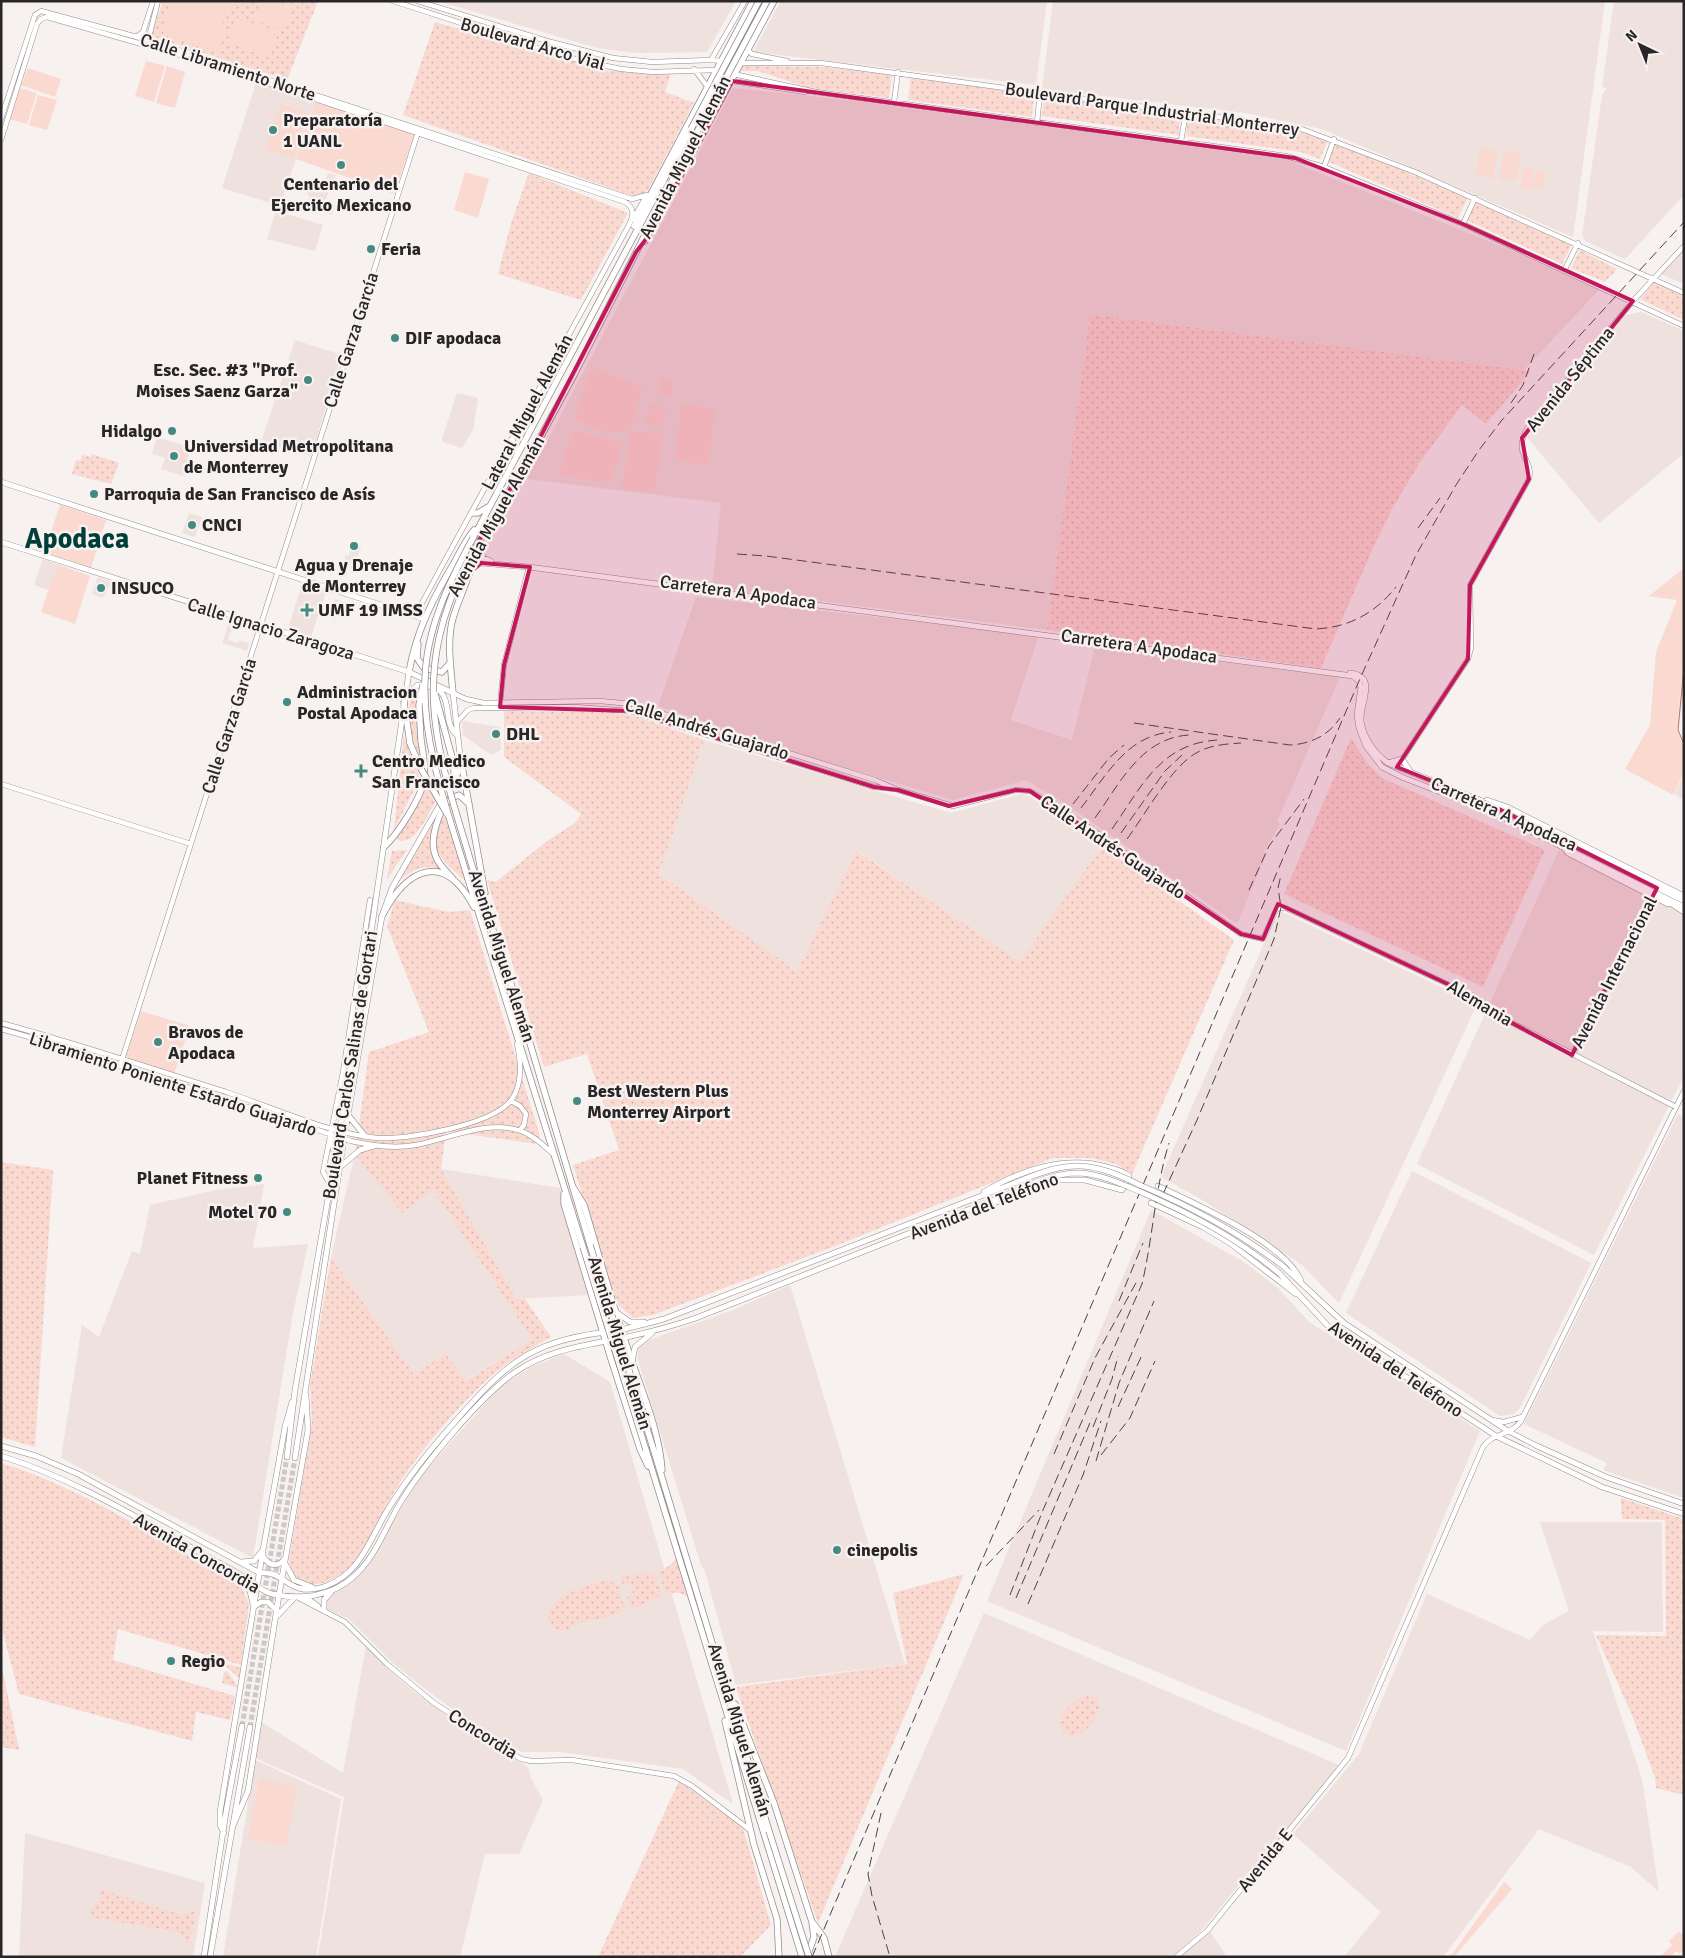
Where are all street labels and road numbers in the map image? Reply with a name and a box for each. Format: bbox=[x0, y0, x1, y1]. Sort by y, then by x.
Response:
street label: Boulevard Arco Vial bbox=[458, 13, 608, 75]
street label: Calle Libramiento Norte bbox=[137, 28, 319, 106]
street label: Avenida Miguel Alemán bbox=[634, 72, 736, 242]
street label: Boulevard Parque Industrial Monterrey bbox=[1004, 77, 1301, 141]
street label: Calle Garza García bbox=[319, 269, 383, 411]
street label: Avenida Séptima bbox=[1521, 322, 1619, 436]
street label: Lateral Miguel Alemán bbox=[477, 330, 577, 494]
street label: Avenida Miguel Alemán bbox=[443, 432, 549, 600]
street label: Carretera A Apodaca bbox=[658, 570, 818, 614]
street label: Calle Ignacio Zaragoza bbox=[185, 593, 357, 665]
street label: Carretera A Apodaca bbox=[1059, 624, 1219, 668]
street label: Calle Garza García bbox=[197, 655, 261, 797]
street label: Calle Andrés Guajardo bbox=[622, 694, 792, 764]
street label: Carretera A Apodaca bbox=[1428, 772, 1580, 856]
street label: Calle Andrés Guajardo bbox=[1036, 790, 1190, 904]
street label: Avenida Miguel Alemán bbox=[464, 867, 540, 1045]
street label: Avenida Internacional bbox=[1566, 892, 1662, 1052]
street label: Boulevard Carlos Salinas de Gortari bbox=[318, 929, 382, 1201]
street label: Alemania bbox=[1443, 975, 1517, 1031]
street label: Libramiento Poniente Estardo Guajardo bbox=[26, 1027, 320, 1141]
street label: Avenida del Teléfono bbox=[906, 1167, 1062, 1245]
street label: Avenida Miguel Alemán bbox=[583, 1254, 657, 1432]
street label: Avenida del Teléfono bbox=[1324, 1316, 1468, 1422]
street label: Avenida Concordia bbox=[130, 1508, 264, 1598]
street label: Avenida Miguel Alemán bbox=[703, 1641, 777, 1819]
street label: Concordia bbox=[444, 1704, 522, 1764]
street label: Avenida E bbox=[1233, 1824, 1297, 1896]

